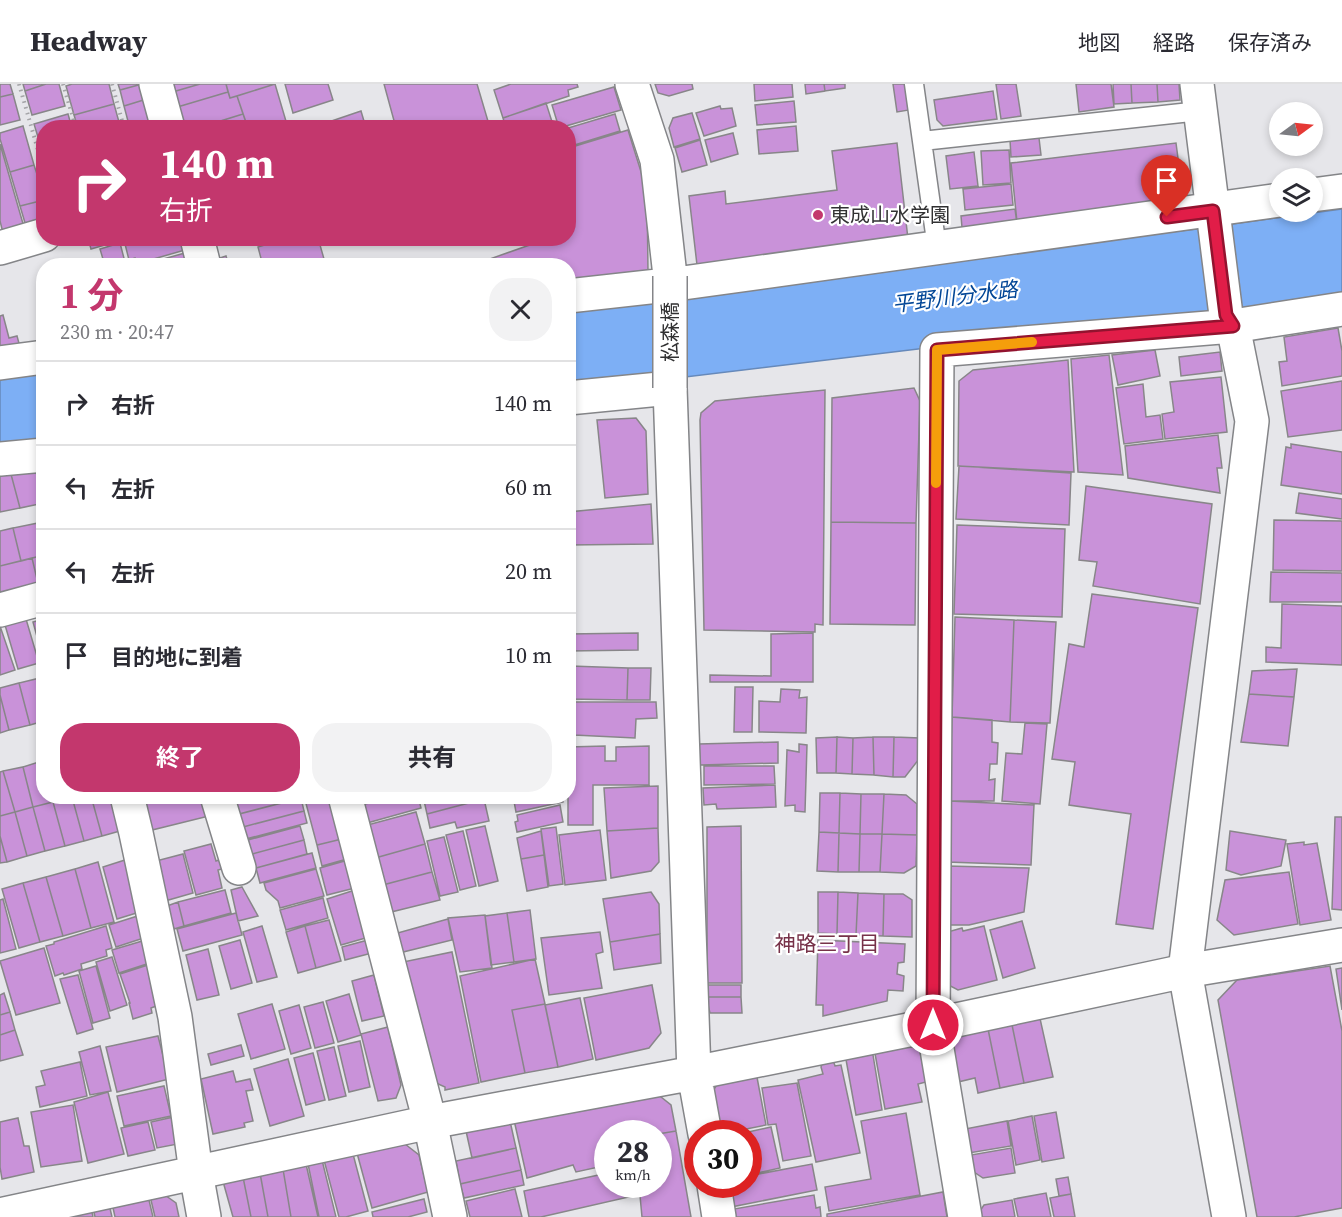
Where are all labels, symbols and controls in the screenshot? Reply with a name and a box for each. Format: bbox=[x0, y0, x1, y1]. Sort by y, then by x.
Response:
text: Headway bbox=[30, 22, 147, 60]
text: 地図 bbox=[1078, 28, 1120, 57]
text: 経路 bbox=[1153, 28, 1195, 57]
text: 保存済み bbox=[1228, 28, 1312, 57]
north arrow bbox=[1269, 102, 1323, 156]
map controls bbox=[1269, 102, 1323, 222]
text: 140 m bbox=[159, 134, 274, 192]
icon: right bbox=[60, 144, 138, 222]
pin bbox=[1141, 155, 1192, 217]
icon: arrive bbox=[1150, 164, 1183, 197]
button: layers bbox=[1269, 168, 1323, 222]
text: 右折 bbox=[159, 192, 213, 229]
place label: 東成山水学園 bbox=[830, 201, 950, 229]
marker: 東成山水学園 bbox=[811, 208, 825, 222]
text: 1 分 bbox=[60, 271, 123, 320]
water label: 平野川分水路 bbox=[891, 274, 1021, 319]
button: close bbox=[489, 278, 552, 341]
street label: 松森橋 bbox=[656, 302, 684, 362]
text: 230 m · 20:47 bbox=[60, 318, 174, 346]
icon: right bbox=[60, 387, 93, 420]
text: 140 m bbox=[494, 388, 552, 418]
text: 右折 bbox=[111, 390, 155, 420]
icon: left bbox=[60, 471, 93, 504]
text: 60 m bbox=[505, 472, 552, 502]
text: 左折 bbox=[111, 474, 155, 504]
icon: left bbox=[60, 555, 93, 588]
text: 20 m bbox=[505, 556, 552, 586]
text: 左折 bbox=[111, 558, 155, 588]
icon: arrive bbox=[60, 639, 93, 672]
text: 10 m bbox=[505, 640, 552, 670]
text: 目的地に到着 bbox=[111, 642, 243, 672]
button: 終了 bbox=[60, 723, 300, 792]
button: 共有 bbox=[312, 723, 552, 792]
district label: 神路三丁目 bbox=[775, 929, 880, 958]
position arrow bbox=[901, 993, 965, 1057]
speed limit sign: 30 bbox=[684, 1120, 762, 1198]
text: 28 bbox=[617, 1131, 649, 1172]
text: km/h bbox=[615, 1164, 651, 1185]

